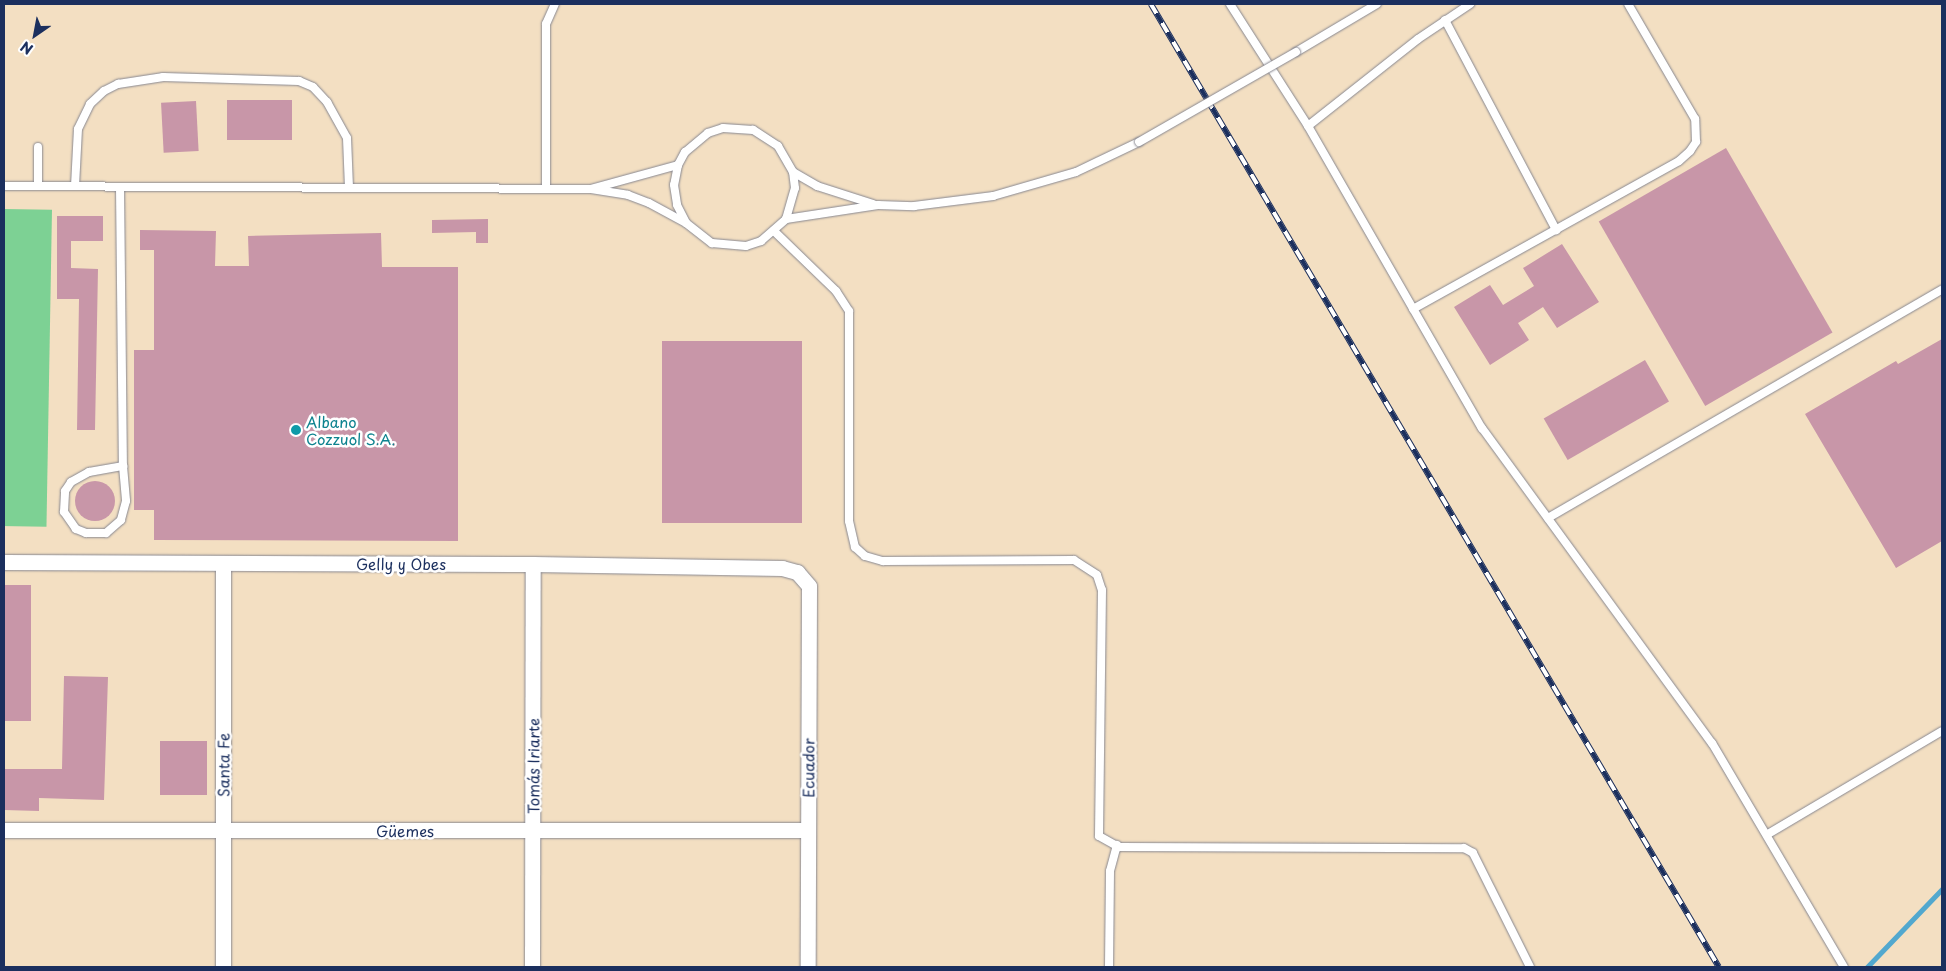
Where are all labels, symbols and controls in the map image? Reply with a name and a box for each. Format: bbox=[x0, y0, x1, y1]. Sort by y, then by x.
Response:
north arrow bbox=[10, 10, 60, 60]
text: N bbox=[16, 36, 37, 60]
place label: Albano Cozzuol S.A. bbox=[306, 412, 396, 447]
marker: Albano Cozzuol S.A. bbox=[290, 424, 302, 436]
street label: Gelly y Obes bbox=[356, 555, 446, 573]
street label: Tomás Iriarte bbox=[524, 718, 542, 814]
street label: Santa Fe bbox=[214, 733, 232, 797]
street label: Ecuador bbox=[799, 738, 817, 798]
street label: Güemes bbox=[376, 822, 434, 840]

